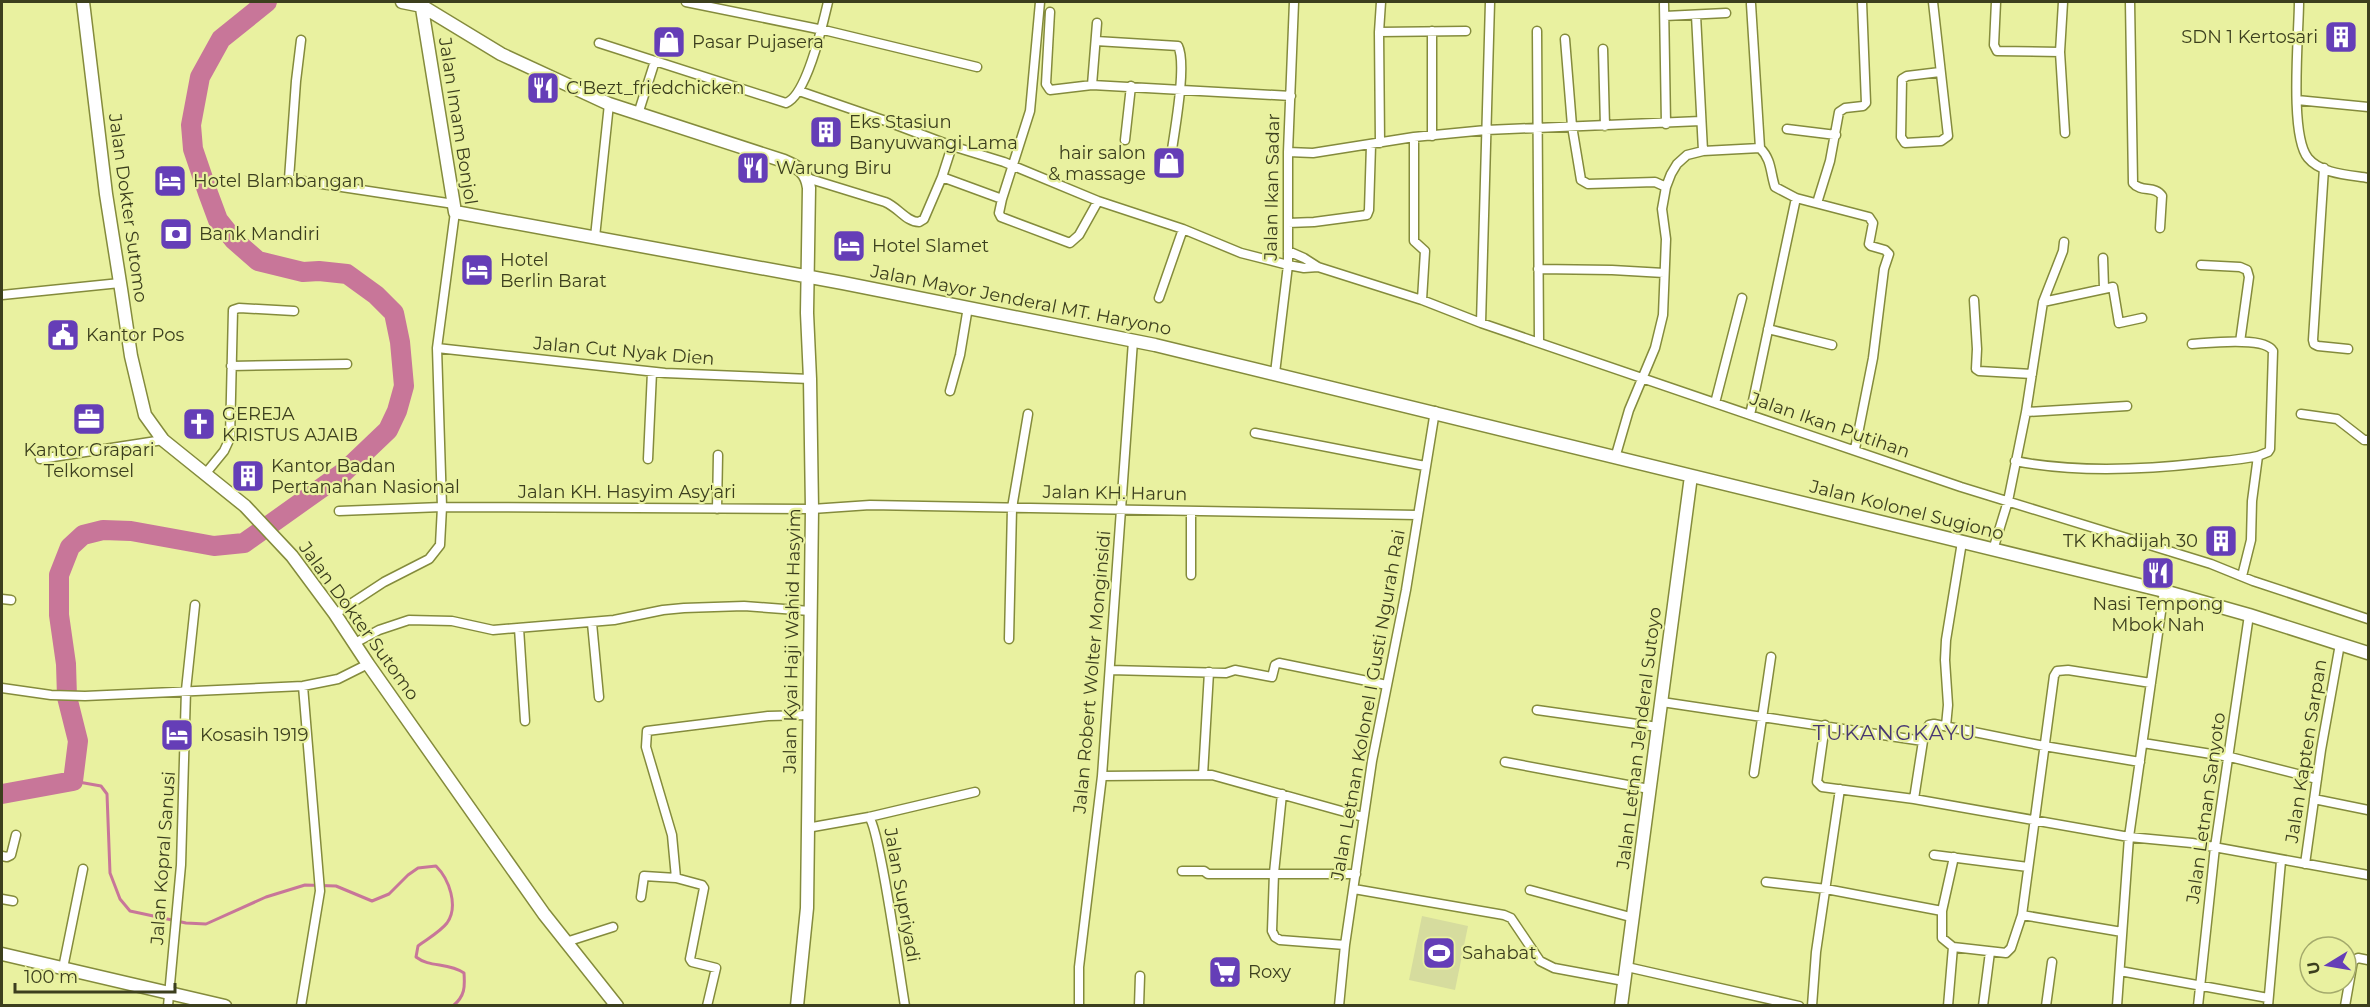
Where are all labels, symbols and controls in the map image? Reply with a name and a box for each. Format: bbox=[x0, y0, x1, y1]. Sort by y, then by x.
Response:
building icon: SDN 1 Kertosari bbox=[2323, 19, 2359, 55]
shop icon: Pasar Pujasera bbox=[651, 24, 687, 60]
place label: SDN 1 Kertosari bbox=[2181, 26, 2318, 48]
place label: Pasar Pujasera bbox=[692, 31, 824, 53]
street label: Jalan Imam Bonjol bbox=[434, 35, 482, 206]
restaurant icon: C'Bezt_friedchicken bbox=[525, 70, 561, 106]
place label: C'Bezt_friedchicken bbox=[566, 77, 744, 99]
street label: Jalan Dokter Sutomo bbox=[104, 111, 152, 304]
place label: Eks Stasiun Banyuwangi Lama bbox=[849, 111, 1018, 154]
street label: Jalan Ikan Sadar bbox=[1260, 113, 1284, 262]
building icon: Eks Stasiun Banyuwangi Lama bbox=[808, 114, 844, 150]
place label: hair salon & massage bbox=[1048, 142, 1146, 185]
shop icon: hair salon & massage bbox=[1151, 145, 1187, 181]
restaurant icon: Warung Biru bbox=[735, 150, 771, 186]
place label: Warung Biru bbox=[776, 157, 892, 179]
hotel icon: Hotel Blambangan bbox=[152, 163, 188, 199]
place label: Hotel Blambangan bbox=[193, 170, 365, 192]
bank icon: Bank Mandiri bbox=[158, 216, 194, 252]
place label: Bank Mandiri bbox=[199, 223, 320, 245]
hotel icon: Hotel Slamet bbox=[831, 228, 867, 264]
place label: Hotel Slamet bbox=[872, 235, 989, 257]
place label: Hotel Berlin Barat bbox=[500, 249, 607, 292]
hotel icon: Hotel Berlin Barat bbox=[459, 252, 495, 288]
street label: Jalan Mayor Jenderal MT. Haryono bbox=[868, 260, 1173, 340]
public building icon: Kantor Pos bbox=[45, 317, 81, 353]
place label: Kantor Pos bbox=[86, 324, 185, 346]
street label: Jalan Cut Nyak Dien bbox=[532, 332, 715, 370]
street label: Jalan Ikan Putihan bbox=[1746, 387, 1913, 463]
office icon: Kantor Grapari Telkomsel bbox=[71, 401, 107, 437]
place label: GEREJA KRISTUS AJAIB bbox=[222, 403, 358, 446]
church icon: GEREJA KRISTUS AJAIB bbox=[181, 406, 217, 442]
place label: Kantor Grapari Telkomsel bbox=[23, 439, 155, 482]
place label: Kantor Badan Pertanahan Nasional bbox=[271, 455, 460, 498]
building icon: Kantor Badan Pertanahan Nasional bbox=[230, 458, 266, 494]
street label: Jalan Kolonel Sugiono bbox=[1807, 475, 2006, 545]
street label: Jalan KH. Hasyim Asy'ari bbox=[517, 481, 736, 503]
street label: Jalan KH. Harun bbox=[1041, 481, 1188, 505]
street label: Jalan Kyai Haji Wahid Hasyim bbox=[779, 508, 805, 775]
building icon: TK Khadijah 30 bbox=[2203, 523, 2239, 559]
street label: Jalan Letnan Kolonel I Gusti Ngurah Rai bbox=[1326, 528, 1410, 883]
street label: Jalan Robert Wolter Monginsidi bbox=[1069, 529, 1115, 816]
place label: TK Khadijah 30 bbox=[2063, 530, 2198, 552]
street label: Jalan Dokter Sutomo bbox=[294, 537, 424, 705]
restaurant icon: Nasi Tempong Mbok Nah bbox=[2140, 555, 2176, 591]
place label: Nasi Tempong Mbok Nah bbox=[2093, 593, 2223, 636]
street label: Jalan Letnan Jenderal Sutoyo bbox=[1612, 606, 1666, 871]
street label: Jalan Kapten Sarpan bbox=[2280, 658, 2331, 845]
street label: Jalan Letnan Sanyoto bbox=[2182, 711, 2230, 906]
hotel icon: Kosasih 1919 bbox=[159, 717, 195, 753]
district label: TUKANGKAYU bbox=[1813, 720, 1977, 745]
place label: Kosasih 1919 bbox=[200, 724, 309, 746]
street label: Jalan Kopral Sanusi bbox=[146, 770, 180, 947]
street label: Jalan Supriyadi bbox=[879, 825, 925, 964]
sports icon: Sahabat bbox=[1421, 935, 1457, 971]
north arrow bbox=[2298, 935, 2358, 995]
place label: Sahabat bbox=[1462, 942, 1537, 964]
supermarket icon: Roxy bbox=[1207, 954, 1243, 990]
scale bar bbox=[15, 956, 176, 994]
text: U bbox=[2303, 960, 2324, 976]
place label: Roxy bbox=[1248, 961, 1291, 983]
text: 100 m bbox=[24, 966, 78, 988]

